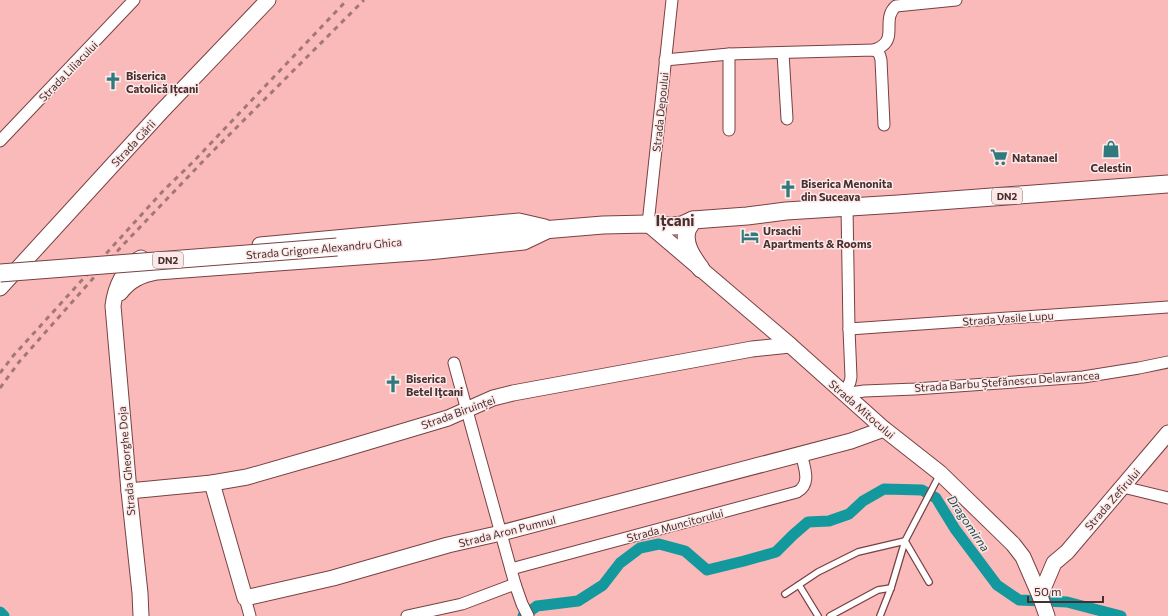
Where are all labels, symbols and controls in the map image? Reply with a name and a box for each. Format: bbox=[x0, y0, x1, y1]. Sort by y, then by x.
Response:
street label: Strada Liliacului bbox=[36, 38, 100, 104]
place label: Biserica Catolică Ițcani bbox=[126, 69, 198, 96]
church icon: Biserica Catolică Ițcani bbox=[103, 71, 123, 91]
street label: Strada Depoului bbox=[649, 71, 671, 152]
street label: Strada Gării bbox=[108, 117, 158, 169]
shop icon: Celestin bbox=[1101, 139, 1121, 159]
supermarket icon: Natanael bbox=[989, 147, 1009, 167]
place label: Natanael bbox=[1012, 151, 1057, 164]
place label: Celestin bbox=[1090, 161, 1132, 174]
place label: Biserica Menonita din Suceava bbox=[801, 177, 892, 203]
church icon: Biserica Menonita din Suceava bbox=[778, 179, 798, 199]
road number: DN2 bbox=[992, 188, 1022, 204]
district label: Ițcani bbox=[655, 211, 695, 231]
place label: Ursachi Apartments & Rooms bbox=[763, 224, 872, 250]
hotel icon: Ursachi Apartments & Rooms bbox=[740, 226, 760, 246]
street label: Strada Grigore Alexandru Ghica bbox=[246, 235, 402, 261]
road number: DN2 bbox=[153, 252, 183, 268]
street label: Strada Vasile Lupu bbox=[962, 308, 1054, 328]
street label: Strada Barbu Ștefănescu Delavrancea bbox=[914, 368, 1100, 395]
place label: Biserica Betel Iţcani bbox=[406, 372, 463, 398]
church icon: Biserica Betel Iţcani bbox=[383, 374, 403, 394]
street label: Strada Mitocului bbox=[826, 377, 898, 441]
street label: Strada Biruinței bbox=[419, 393, 497, 432]
street label: Strada Gheorghe Doja bbox=[115, 406, 137, 516]
street label: Strada Zefirului bbox=[1082, 465, 1143, 533]
water label: Dragomirna bbox=[945, 492, 993, 554]
street label: Strada Muncitorului bbox=[625, 506, 725, 544]
street label: Strada Aron Pumnul bbox=[457, 513, 557, 549]
scale bar bbox=[1028, 578, 1103, 604]
text: 50 m bbox=[1034, 584, 1062, 598]

